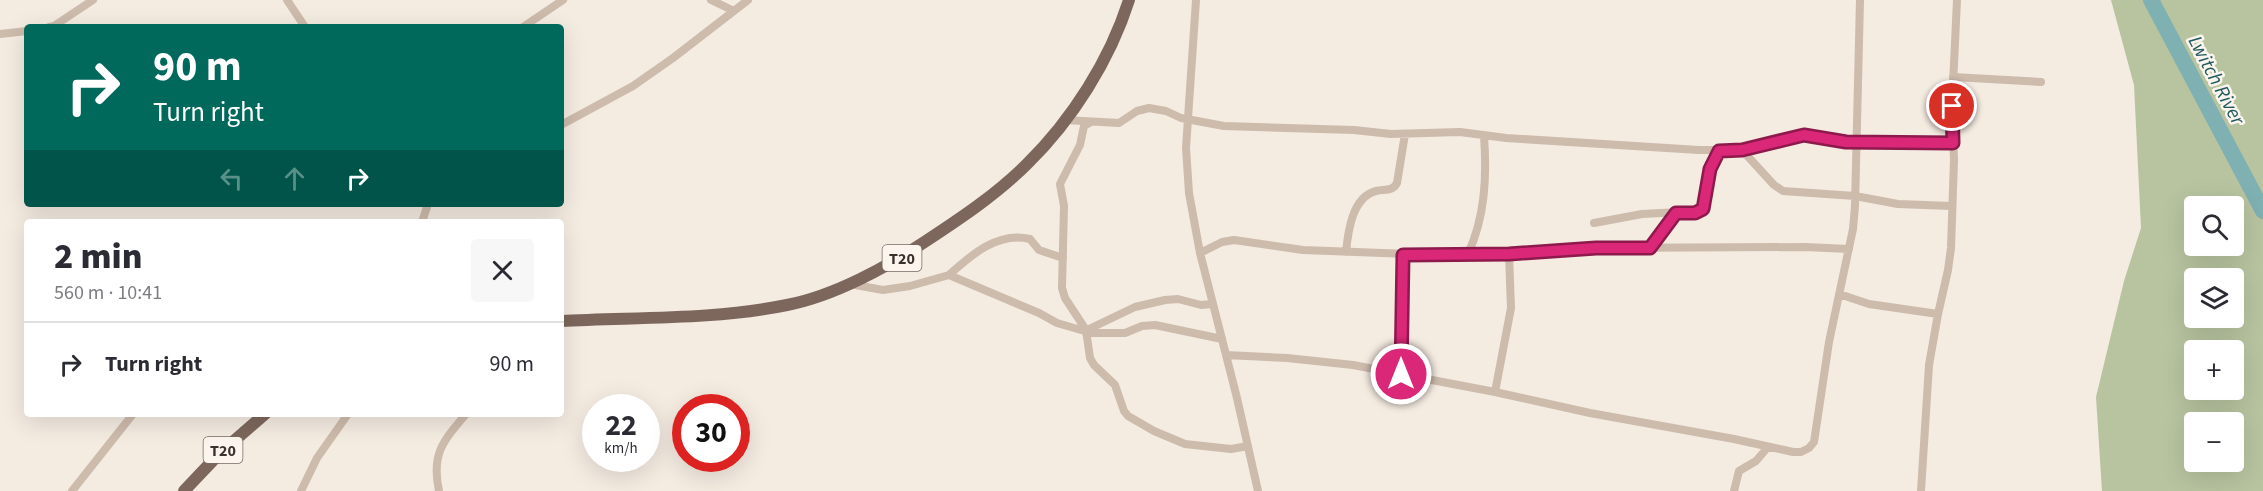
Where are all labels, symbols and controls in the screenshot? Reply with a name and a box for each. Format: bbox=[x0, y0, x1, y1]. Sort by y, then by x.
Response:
water label: Lwitch River bbox=[2181, 31, 2252, 131]
text: 90 m bbox=[153, 37, 242, 97]
icon: right bbox=[54, 48, 132, 126]
pin bbox=[1926, 80, 1977, 131]
icon: arrive bbox=[1935, 89, 1968, 122]
text: Turn right bbox=[153, 93, 264, 132]
icon: left bbox=[215, 162, 248, 195]
icon: ahead bbox=[278, 162, 311, 195]
icon: right bbox=[341, 162, 374, 195]
map controls bbox=[2184, 196, 2244, 472]
button: search bbox=[2184, 196, 2244, 256]
text: 2 min bbox=[54, 231, 142, 282]
button: close bbox=[471, 239, 534, 302]
road number: T20 bbox=[882, 245, 922, 271]
button: layers bbox=[2184, 268, 2244, 328]
text: 560 m · 10:41 bbox=[54, 279, 162, 307]
button: + bbox=[2184, 340, 2244, 400]
position arrow bbox=[1369, 342, 1433, 406]
icon: right bbox=[54, 348, 87, 381]
text: Turn right bbox=[105, 348, 202, 380]
text: 90 m bbox=[489, 348, 534, 380]
speed limit sign: 30 bbox=[672, 394, 750, 472]
text: 22 bbox=[605, 404, 637, 447]
button: − bbox=[2184, 412, 2244, 472]
road number: T20 bbox=[204, 437, 242, 463]
text: km/h bbox=[604, 438, 638, 459]

